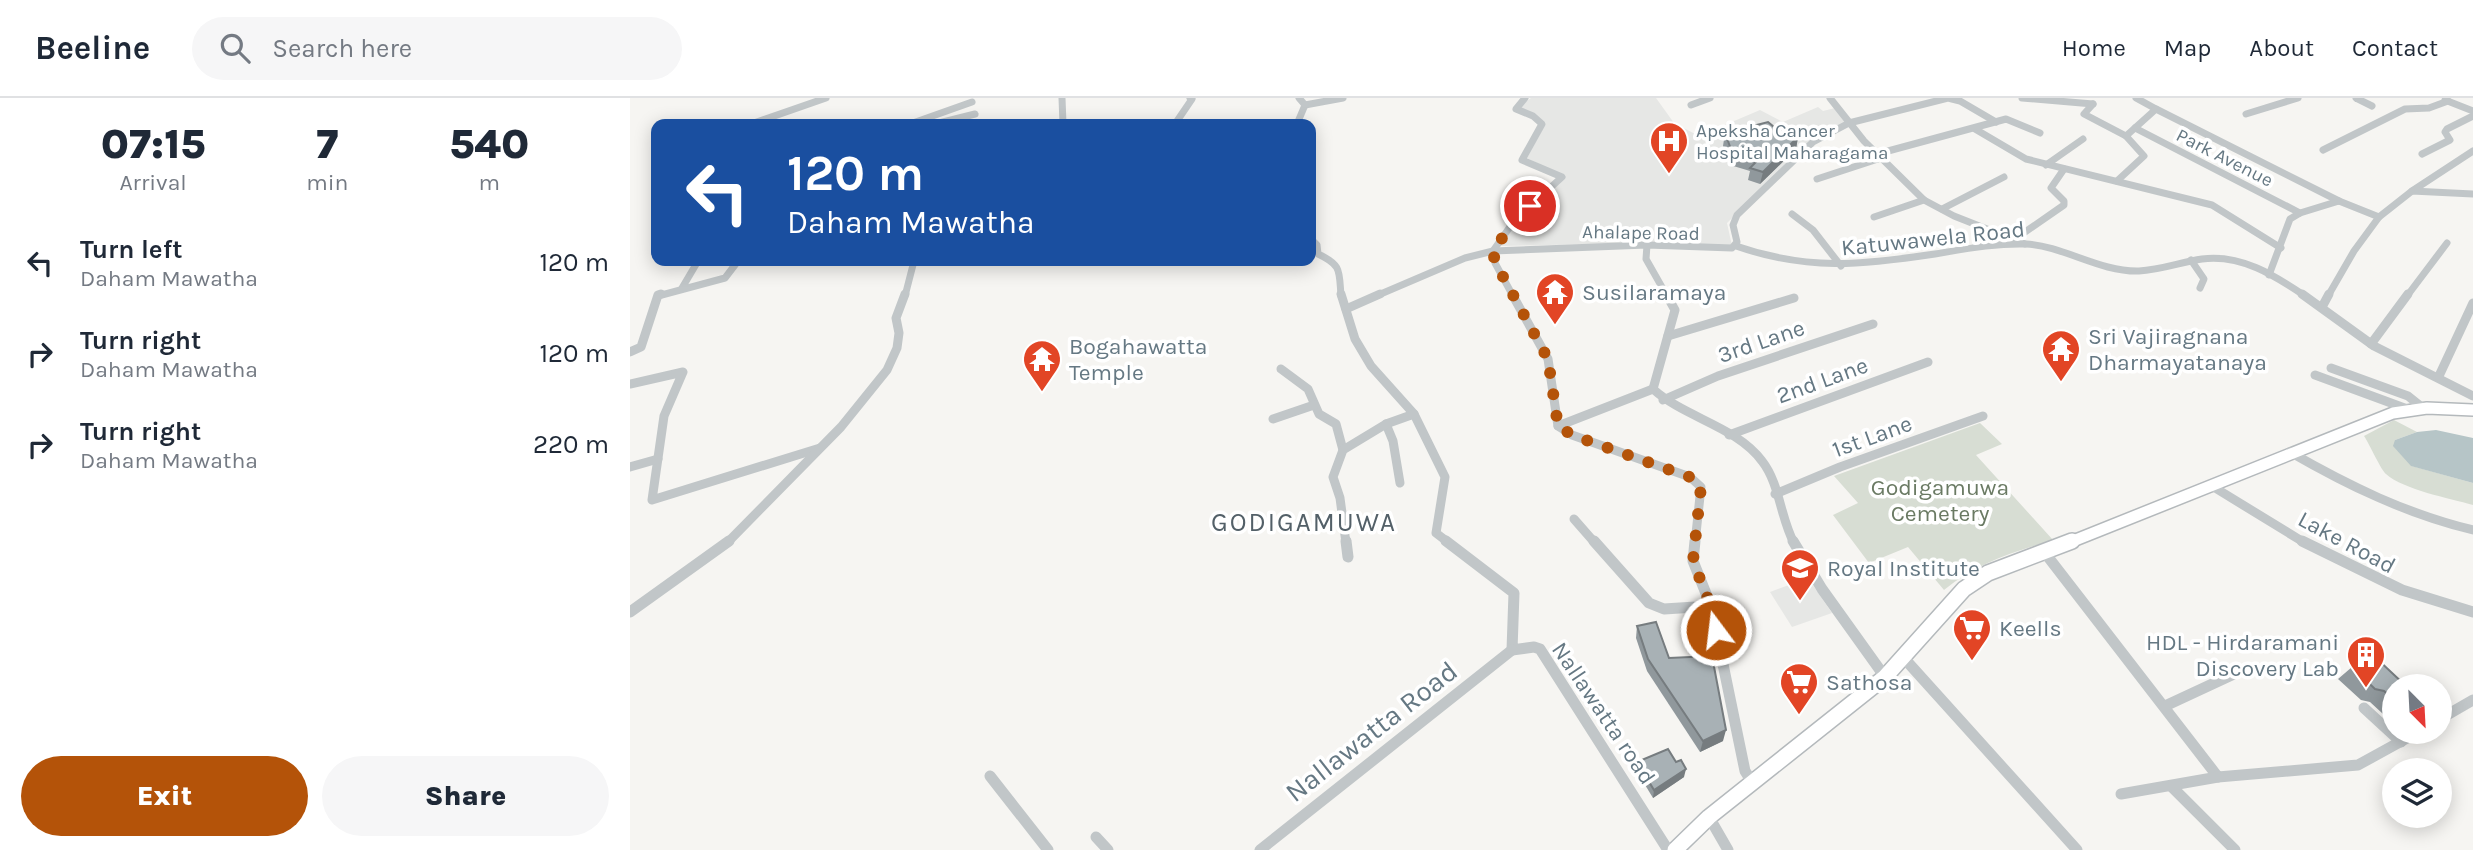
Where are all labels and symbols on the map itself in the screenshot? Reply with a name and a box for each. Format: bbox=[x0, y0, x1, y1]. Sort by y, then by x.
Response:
hospital icon: Apeksha Cancer Hospital Maharagama bbox=[1648, 120, 1690, 175]
place label: Apeksha Cancer Hospital Maharagama bbox=[1696, 120, 1889, 164]
street label: Park Avenue bbox=[2173, 124, 2277, 192]
pin bbox=[1500, 176, 1560, 236]
street label: Katuwawela Road bbox=[1840, 215, 2026, 262]
street label: Ahalape Road bbox=[1582, 221, 1700, 245]
temple icon: Susilaramaya bbox=[1534, 271, 1576, 326]
place label: Susilaramaya bbox=[1582, 279, 1726, 306]
street label: 3rd Lane bbox=[1714, 314, 1808, 369]
place label: Sri Vajiragnana Dharmayatanaya bbox=[2088, 323, 2267, 376]
temple icon: Sri Vajiragnana Dharmayatanaya bbox=[2040, 328, 2082, 383]
place label: Bogahawatta Temple bbox=[1069, 333, 1207, 386]
temple icon: Bogahawatta Temple bbox=[1021, 338, 1063, 393]
street label: 2nd Lane bbox=[1773, 351, 1872, 409]
street label: 1st Lane bbox=[1829, 410, 1916, 463]
park label: Godigamuwa Cemetery bbox=[1871, 474, 2009, 527]
street label: Lake Road bbox=[2293, 506, 2400, 579]
district label: GODIGAMUWA bbox=[1211, 507, 1397, 538]
school or university icon: Royal Institute bbox=[1779, 547, 1821, 602]
place label: Royal Institute bbox=[1827, 555, 1980, 582]
position arrow bbox=[1679, 593, 1753, 667]
supermarket icon: Keells bbox=[1951, 607, 1993, 662]
place label: Keells bbox=[1999, 615, 2062, 642]
place label: HDL - Hirdaramani Discovery Lab bbox=[2146, 629, 2339, 682]
building icon: HDL - Hirdaramani Discovery Lab bbox=[2345, 634, 2387, 689]
street label: Nallawatta road bbox=[1546, 637, 1661, 790]
street label: Nallawatta Road bbox=[1279, 654, 1464, 809]
supermarket icon: Sathosa bbox=[1778, 661, 1820, 716]
place label: Sathosa bbox=[1826, 669, 1912, 696]
north arrow bbox=[2382, 674, 2452, 744]

